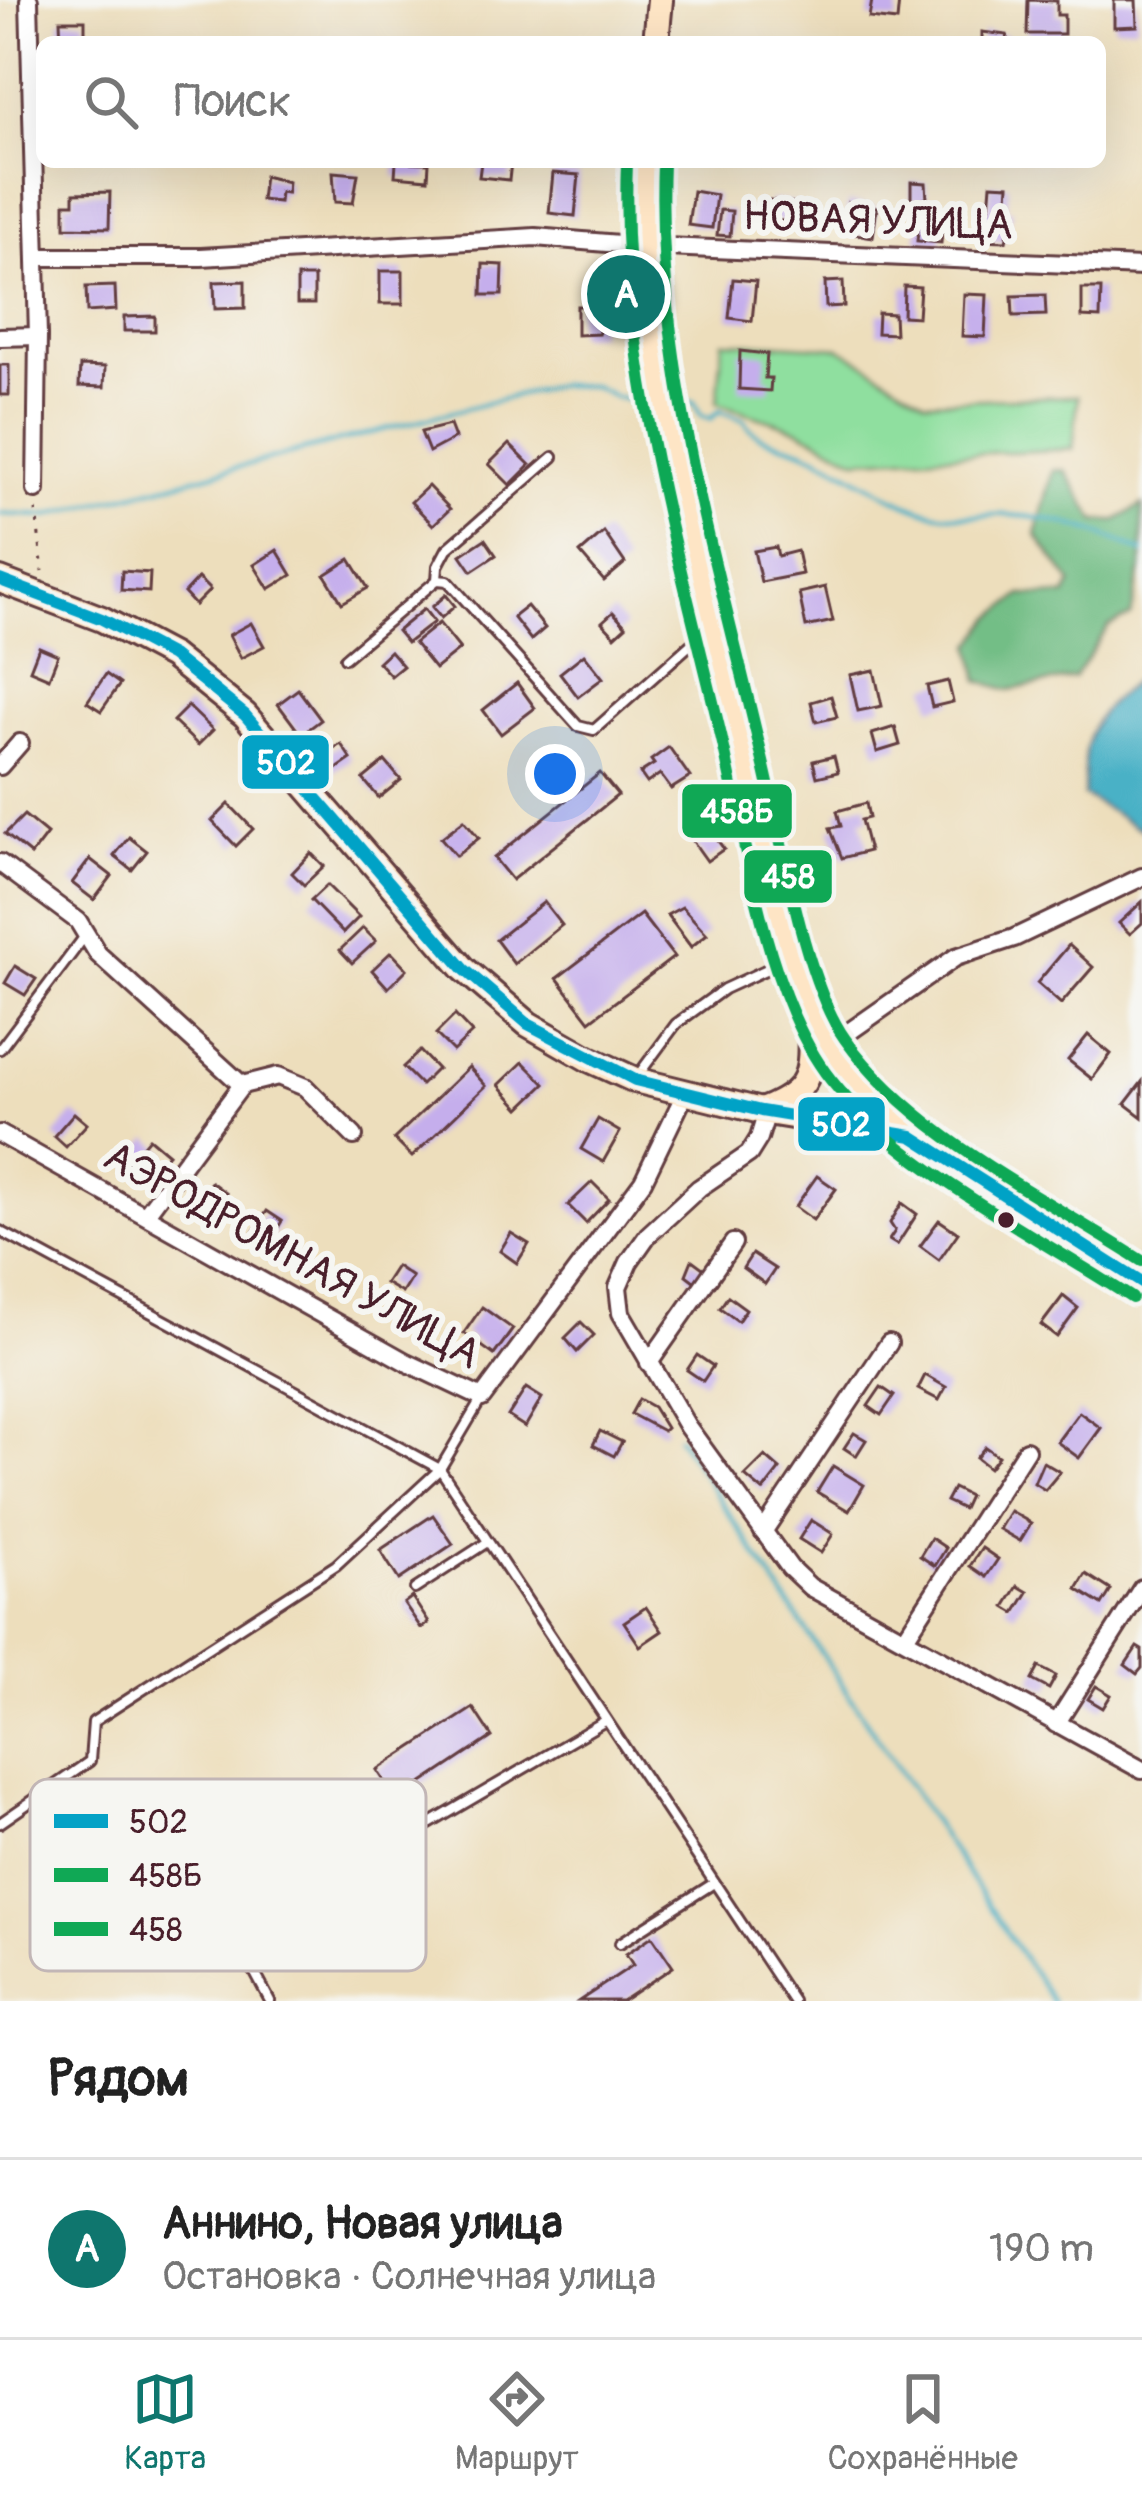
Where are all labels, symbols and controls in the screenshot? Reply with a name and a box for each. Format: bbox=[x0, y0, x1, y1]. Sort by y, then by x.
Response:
search box bbox=[36, 36, 1106, 168]
icon: search bbox=[78, 69, 144, 135]
text: Поиск bbox=[174, 74, 291, 130]
street label: НОВАЯ УЛИЦА bbox=[742, 190, 1014, 252]
pin: A bbox=[587, 249, 665, 339]
line badge: 502 bbox=[240, 733, 331, 791]
text: 502 bbox=[257, 743, 315, 784]
your location bbox=[525, 744, 585, 804]
line badge: 458Б bbox=[680, 782, 794, 840]
text: 458Б bbox=[700, 792, 774, 833]
line badge: 458 bbox=[742, 848, 834, 905]
text: 458 bbox=[761, 857, 815, 898]
line badge: 502 bbox=[796, 1095, 887, 1153]
text: 502 bbox=[812, 1105, 870, 1146]
street label: АЭРОДРОМНАЯ УЛИЦА bbox=[94, 1130, 490, 1381]
unlabelled marker bbox=[995, 1209, 1017, 1231]
legend bbox=[30, 1779, 426, 1971]
text: 502 bbox=[129, 1802, 188, 1843]
text: 458Б bbox=[129, 1856, 202, 1897]
text: 458 bbox=[129, 1910, 183, 1951]
text: Рядом bbox=[48, 2047, 189, 2111]
text: Аннино, Новая улица bbox=[162, 2196, 563, 2252]
text: A bbox=[74, 2224, 100, 2273]
text: 190 m bbox=[989, 2224, 1094, 2273]
text: Остановка · Солнечная улица bbox=[162, 2252, 656, 2301]
tab: Карта bbox=[124, 2366, 206, 2479]
tab: Маршрут bbox=[455, 2366, 579, 2479]
tab: Сохранённые bbox=[827, 2366, 1018, 2479]

